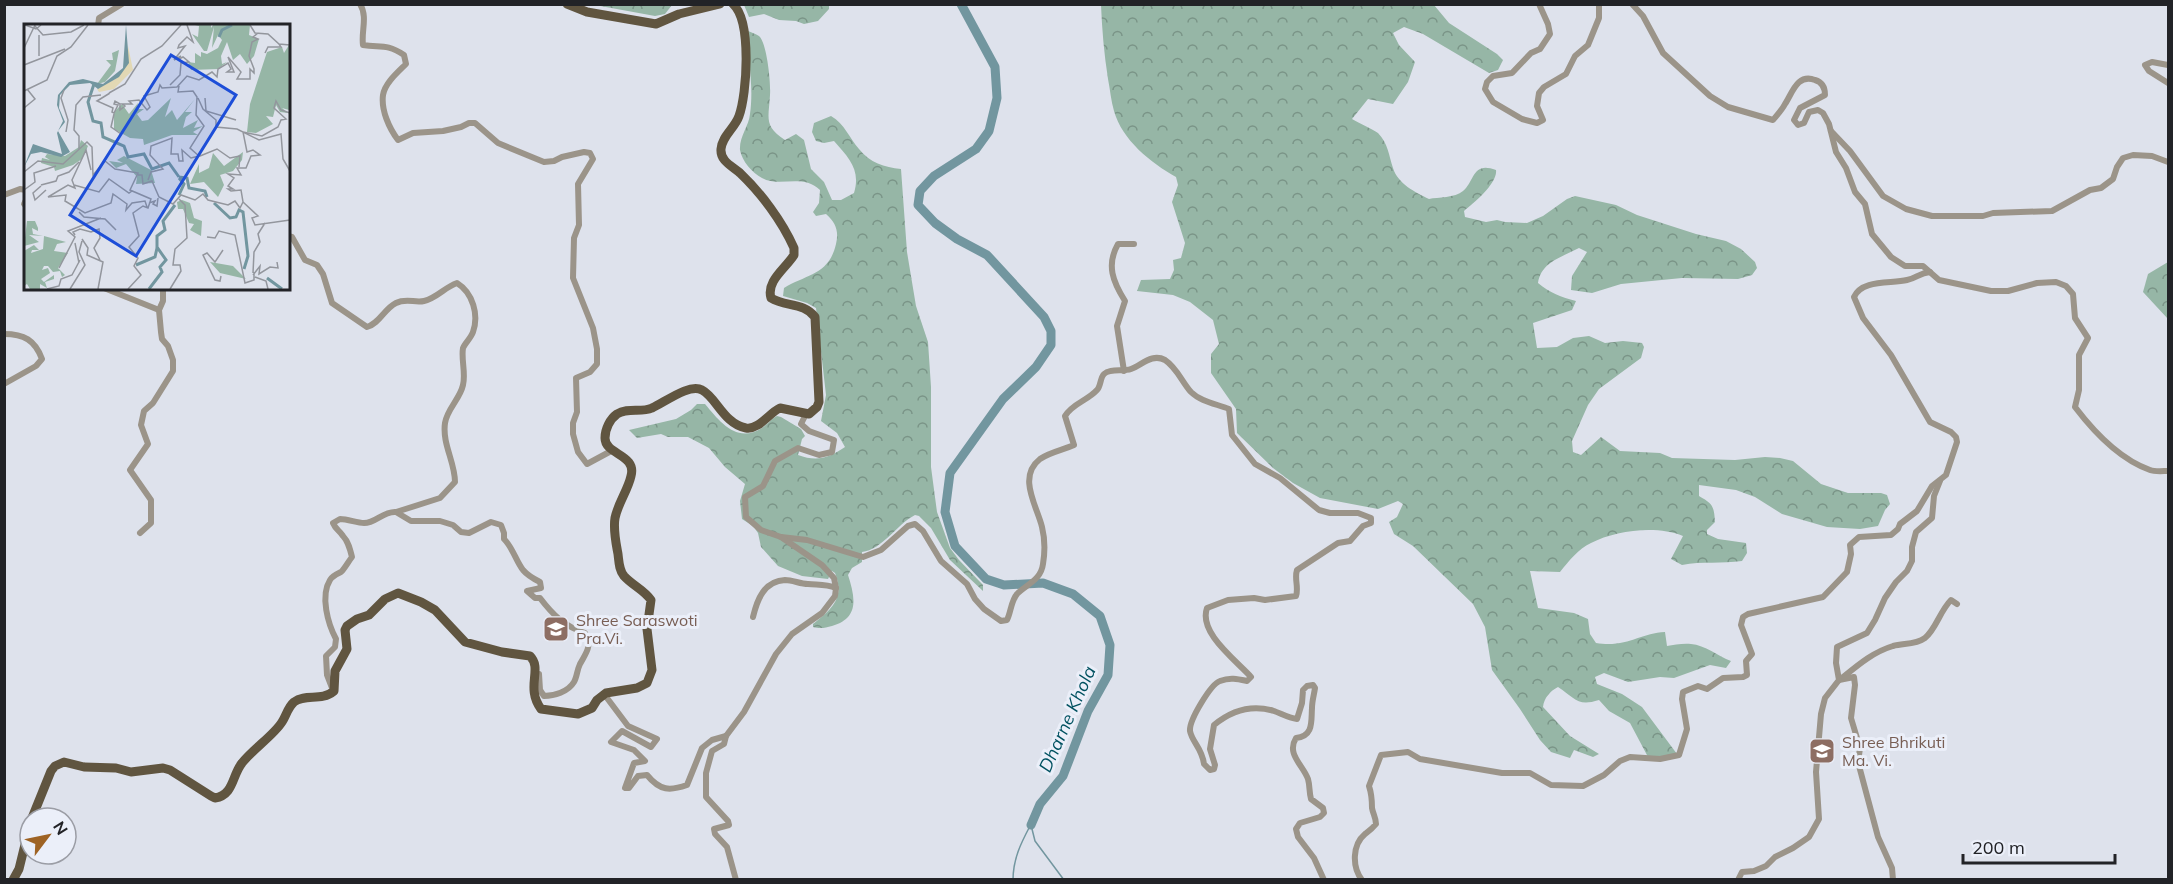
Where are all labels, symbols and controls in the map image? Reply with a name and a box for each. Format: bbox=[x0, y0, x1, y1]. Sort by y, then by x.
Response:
inset map bbox=[24, 24, 290, 290]
place label: Shree Saraswoti Pra.Vi. bbox=[576, 610, 698, 648]
school or university icon: Shree Saraswoti Pra.Vi. bbox=[541, 614, 571, 644]
water label: Dharne Khola bbox=[1033, 662, 1101, 776]
place label: Shree Bhrikuti Ma. Vi. bbox=[1842, 732, 1945, 770]
school or university icon: Shree Bhrikuti Ma. Vi. bbox=[1807, 736, 1837, 766]
north arrow bbox=[18, 806, 78, 866]
text: N bbox=[49, 818, 72, 838]
scale bar bbox=[1963, 827, 2114, 865]
text: 200 m bbox=[1972, 836, 2025, 859]

